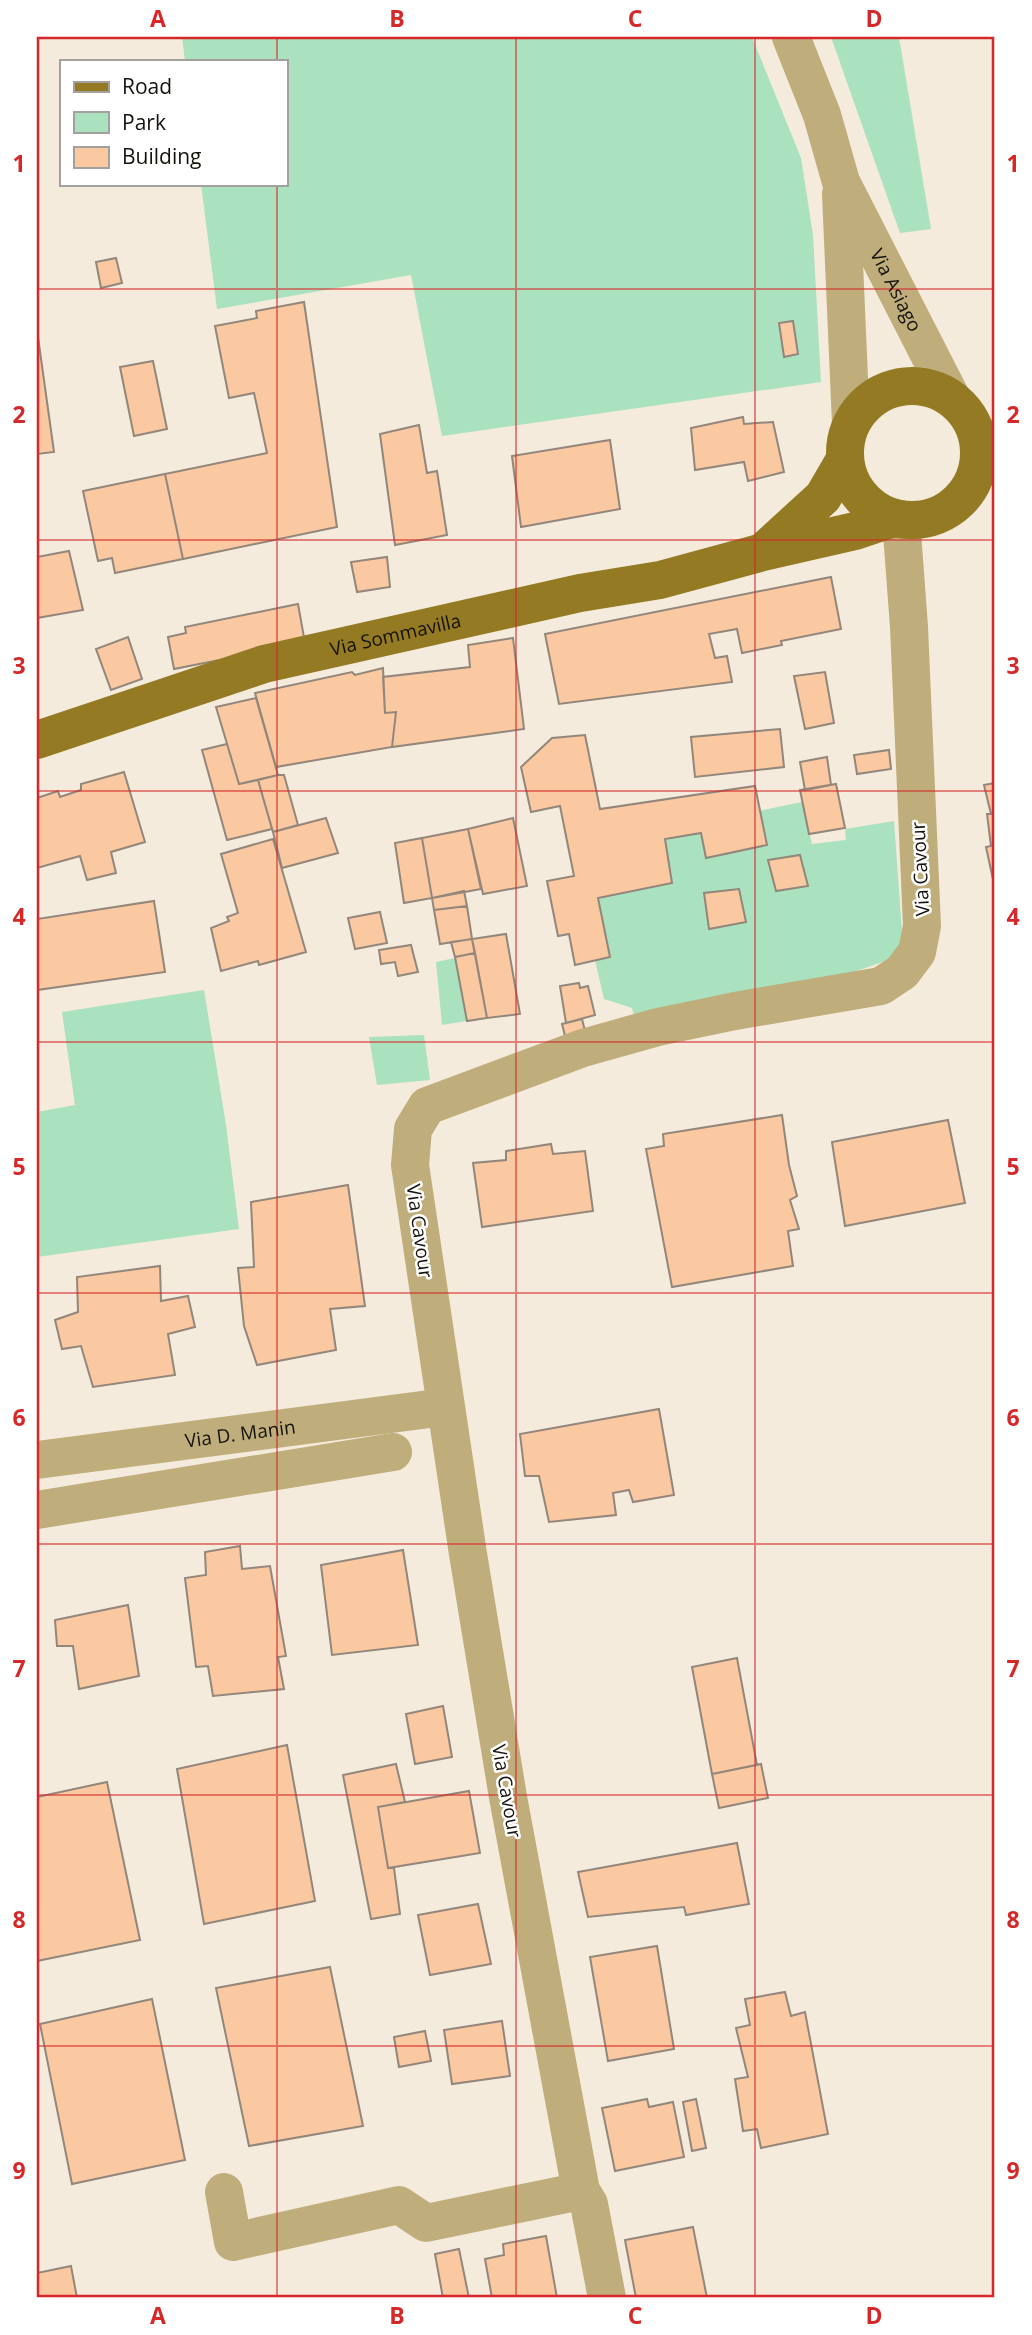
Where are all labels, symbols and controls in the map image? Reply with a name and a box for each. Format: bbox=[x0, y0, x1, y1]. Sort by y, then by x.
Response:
text: A bbox=[150, 2, 166, 34]
text: B bbox=[389, 2, 405, 34]
text: C bbox=[628, 2, 642, 34]
text: D bbox=[865, 2, 883, 34]
legend bbox=[60, 60, 287, 186]
text: Road bbox=[122, 72, 172, 100]
text: Park bbox=[122, 108, 166, 136]
text: Building bbox=[122, 142, 201, 170]
text: 1 bbox=[12, 147, 26, 179]
text: 1 bbox=[1006, 147, 1020, 179]
street label: Via Asiago bbox=[864, 244, 928, 336]
text: 2 bbox=[12, 398, 26, 430]
text: 2 bbox=[1006, 398, 1020, 430]
street label: Via Sommavilla bbox=[327, 607, 463, 662]
text: 3 bbox=[12, 649, 26, 681]
text: 3 bbox=[1006, 649, 1020, 681]
street label: Via Cavour bbox=[905, 821, 935, 917]
text: 4 bbox=[12, 900, 26, 932]
text: 4 bbox=[1006, 900, 1020, 932]
text: 5 bbox=[12, 1150, 26, 1182]
text: 5 bbox=[1006, 1150, 1020, 1182]
street label: Via Cavour bbox=[401, 1182, 439, 1280]
text: 6 bbox=[12, 1401, 26, 1433]
text: 6 bbox=[1006, 1401, 1020, 1433]
street label: Via D. Manin bbox=[184, 1414, 297, 1454]
text: 7 bbox=[12, 1652, 26, 1684]
text: 7 bbox=[1006, 1652, 1020, 1684]
street label: Via Cavour bbox=[486, 1742, 528, 1840]
text: 8 bbox=[12, 1903, 26, 1935]
text: 8 bbox=[1006, 1903, 1020, 1935]
text: 9 bbox=[12, 2154, 26, 2186]
text: 9 bbox=[1006, 2154, 1020, 2186]
text: A bbox=[150, 2299, 166, 2331]
text: B bbox=[389, 2299, 405, 2331]
text: C bbox=[628, 2299, 642, 2331]
text: D bbox=[865, 2299, 883, 2331]

